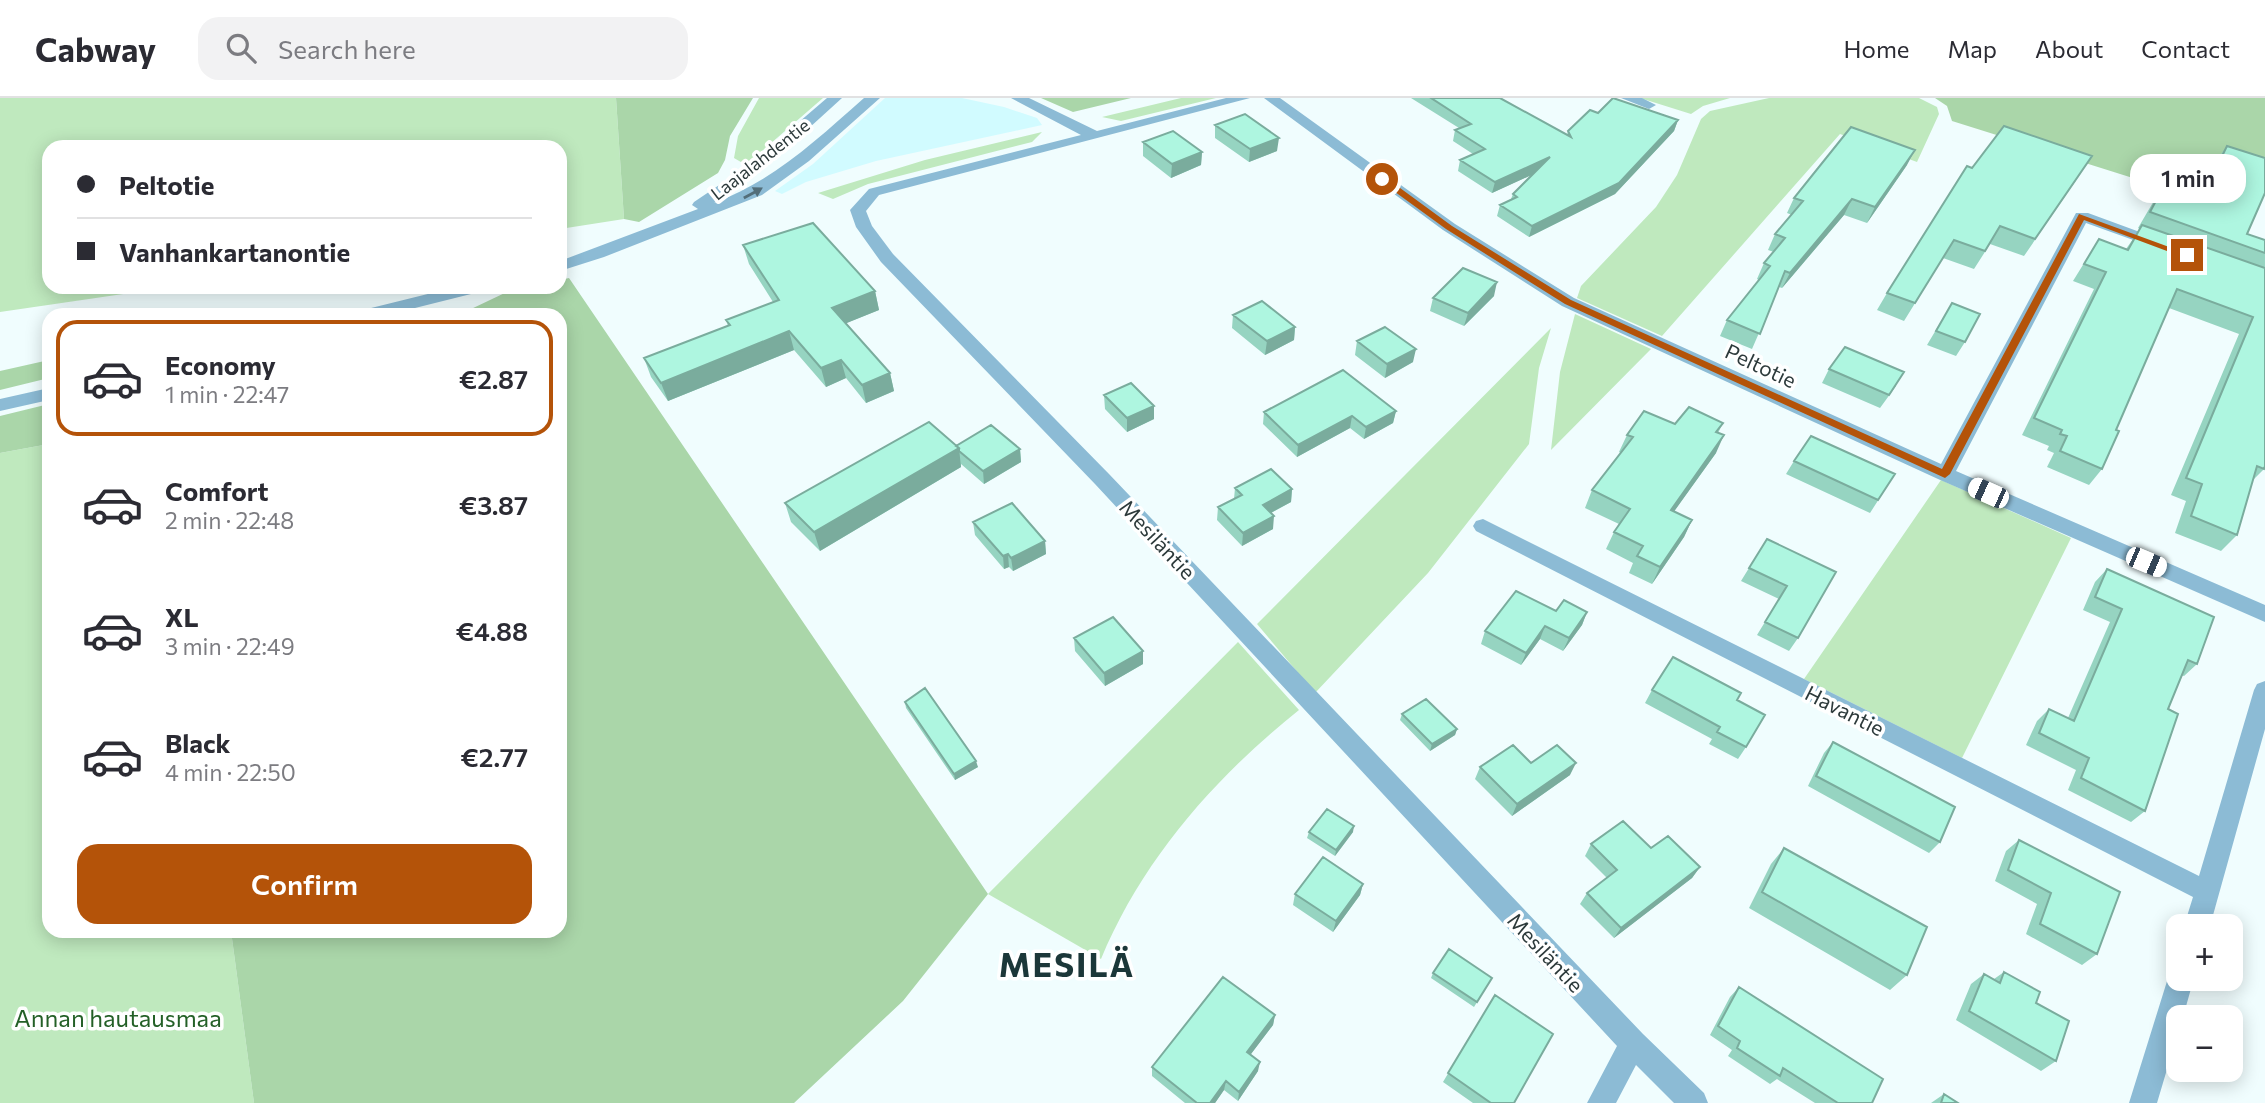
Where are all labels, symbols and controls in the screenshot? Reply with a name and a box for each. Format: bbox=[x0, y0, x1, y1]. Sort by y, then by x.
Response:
search box bbox=[198, 17, 688, 80]
text: Cabway bbox=[35, 28, 156, 69]
icon: search bbox=[222, 29, 260, 67]
text: Search here bbox=[278, 33, 416, 64]
text: Home bbox=[1844, 34, 1910, 63]
text: Map bbox=[1948, 34, 1997, 63]
text: About bbox=[2035, 34, 2103, 63]
text: Contact bbox=[2141, 34, 2230, 63]
street label: Laajalahdentie bbox=[706, 114, 814, 204]
callout: 1 min bbox=[2129, 153, 2245, 202]
route start bbox=[1366, 163, 1398, 195]
text: 1 min bbox=[2161, 164, 2215, 192]
text: Peltotie bbox=[119, 169, 215, 200]
one-way arrow bbox=[743, 187, 763, 199]
text: Vanhankartanontie bbox=[119, 236, 350, 267]
route end bbox=[2171, 239, 2203, 271]
street label: Peltotie bbox=[1722, 338, 1800, 392]
icon: car bbox=[81, 347, 144, 410]
text: Economy bbox=[165, 349, 276, 380]
text: €2.87 bbox=[459, 363, 528, 394]
text: 1 min · 22:47 bbox=[165, 380, 289, 408]
icon: car bbox=[81, 473, 144, 536]
text: Comfort bbox=[165, 475, 268, 506]
car bbox=[1965, 475, 2012, 511]
text: €3.87 bbox=[459, 489, 528, 520]
street label: Mesiläntie bbox=[1115, 494, 1201, 584]
text: 2 min · 22:48 bbox=[165, 506, 294, 534]
car bbox=[2123, 544, 2170, 580]
icon: car bbox=[81, 599, 144, 662]
text: XL bbox=[165, 601, 199, 632]
text: €4.88 bbox=[456, 615, 528, 646]
text: 3 min · 22:49 bbox=[165, 632, 295, 660]
street label: Havantie bbox=[1801, 680, 1889, 740]
icon: car bbox=[81, 725, 144, 788]
text: Black bbox=[165, 727, 231, 758]
text: €2.77 bbox=[460, 741, 528, 772]
text: 4 min · 22:50 bbox=[165, 758, 296, 786]
button: Confirm bbox=[77, 844, 532, 924]
street label: Mesiläntie bbox=[1503, 907, 1589, 997]
map controls bbox=[2166, 914, 2243, 1082]
button: + bbox=[2166, 914, 2243, 991]
district label: MESILÄ bbox=[999, 943, 1135, 984]
park label: Annan hautausmaa bbox=[14, 1003, 222, 1032]
button: − bbox=[2166, 1005, 2243, 1082]

